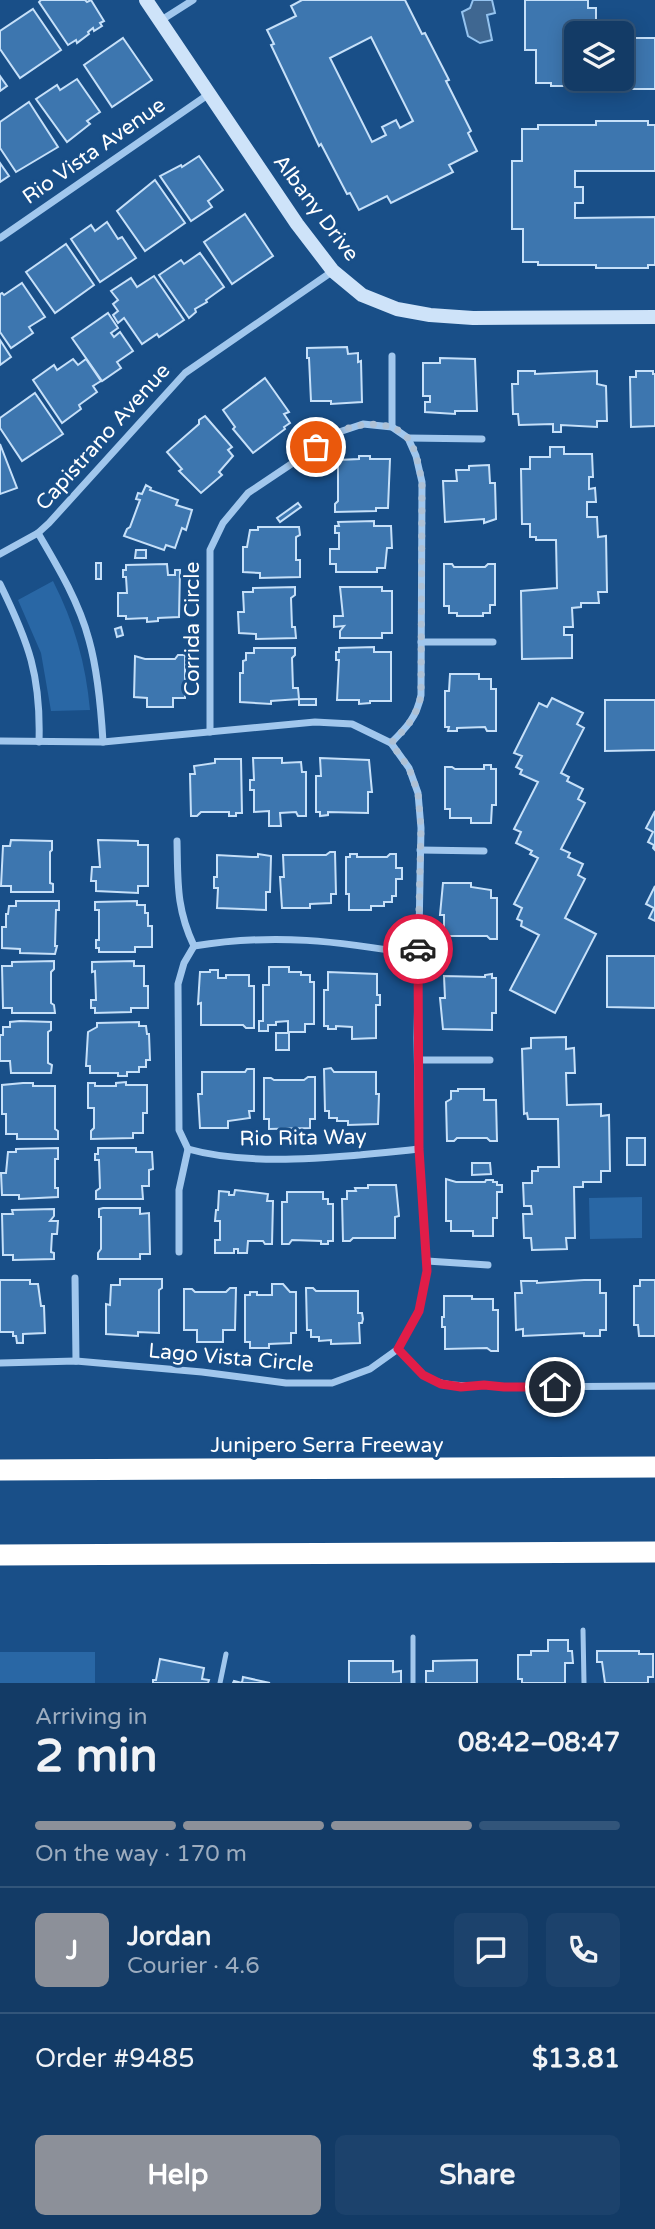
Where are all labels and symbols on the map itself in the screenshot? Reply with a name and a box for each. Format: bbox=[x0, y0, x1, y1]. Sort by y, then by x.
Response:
street label: Rio Vista Avenue bbox=[18, 92, 170, 210]
street label: Albany Drive bbox=[268, 150, 364, 266]
street label: Capistrano Avenue bbox=[31, 358, 176, 516]
pin bbox=[286, 417, 346, 477]
street label: Corrida Circle bbox=[180, 562, 205, 696]
courier bbox=[383, 914, 453, 984]
street label: Rio Rita Way bbox=[239, 1124, 367, 1152]
street label: Lago Vista Circle bbox=[147, 1338, 315, 1378]
pin bbox=[525, 1357, 585, 1417]
street label: Junipero Serra Freeway bbox=[211, 1433, 443, 1458]

